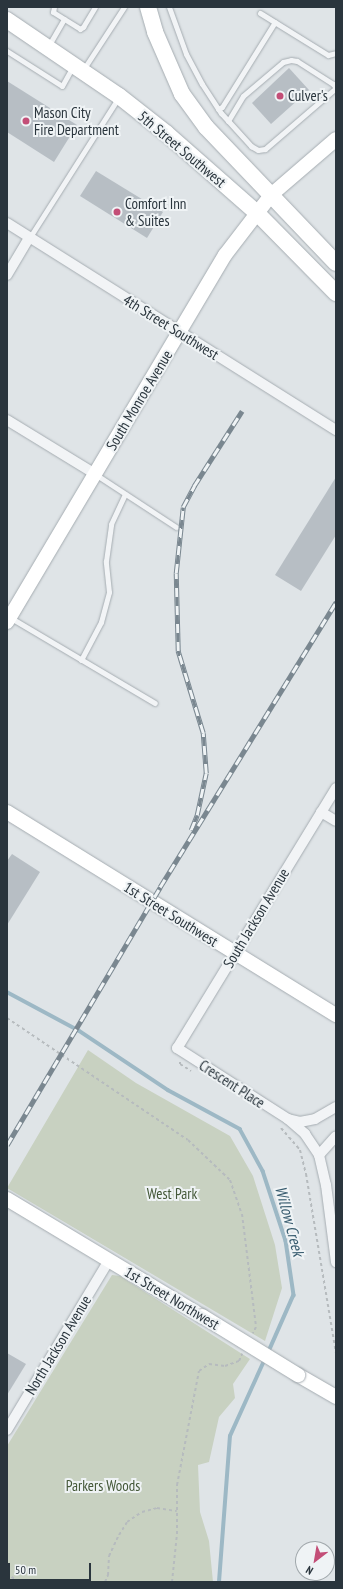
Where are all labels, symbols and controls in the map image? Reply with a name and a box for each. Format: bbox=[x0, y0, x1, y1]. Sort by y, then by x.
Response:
place label: Culver's bbox=[288, 87, 328, 105]
marker: Culver's bbox=[275, 91, 285, 101]
place label: Mason City Fire Department bbox=[34, 103, 119, 138]
street label: 5th Street Southwest bbox=[134, 107, 230, 191]
marker: Mason City Fire Department bbox=[21, 116, 31, 126]
place label: Comfort Inn & Suites bbox=[125, 194, 186, 229]
marker: Comfort Inn & Suites bbox=[112, 207, 122, 217]
street label: 4th Street Southwest bbox=[120, 290, 222, 364]
street label: South Monroe Avenue bbox=[102, 347, 176, 453]
street label: South Jackson Avenue bbox=[219, 865, 293, 971]
street label: 1st Street Southwest bbox=[121, 878, 221, 950]
street label: Crescent Place bbox=[196, 1056, 268, 1112]
water label: Willow Creek bbox=[271, 1184, 309, 1258]
park label: West Park bbox=[147, 1185, 197, 1203]
street label: 1st Street Northwest bbox=[121, 1263, 223, 1333]
street label: North Jackson Avenue bbox=[21, 1292, 95, 1398]
park label: Parkers Woods bbox=[66, 1477, 140, 1495]
north arrow bbox=[295, 1541, 335, 1581]
scale bar bbox=[10, 1555, 93, 1581]
text: 50 m bbox=[15, 1562, 36, 1577]
text: N bbox=[303, 1563, 315, 1578]

